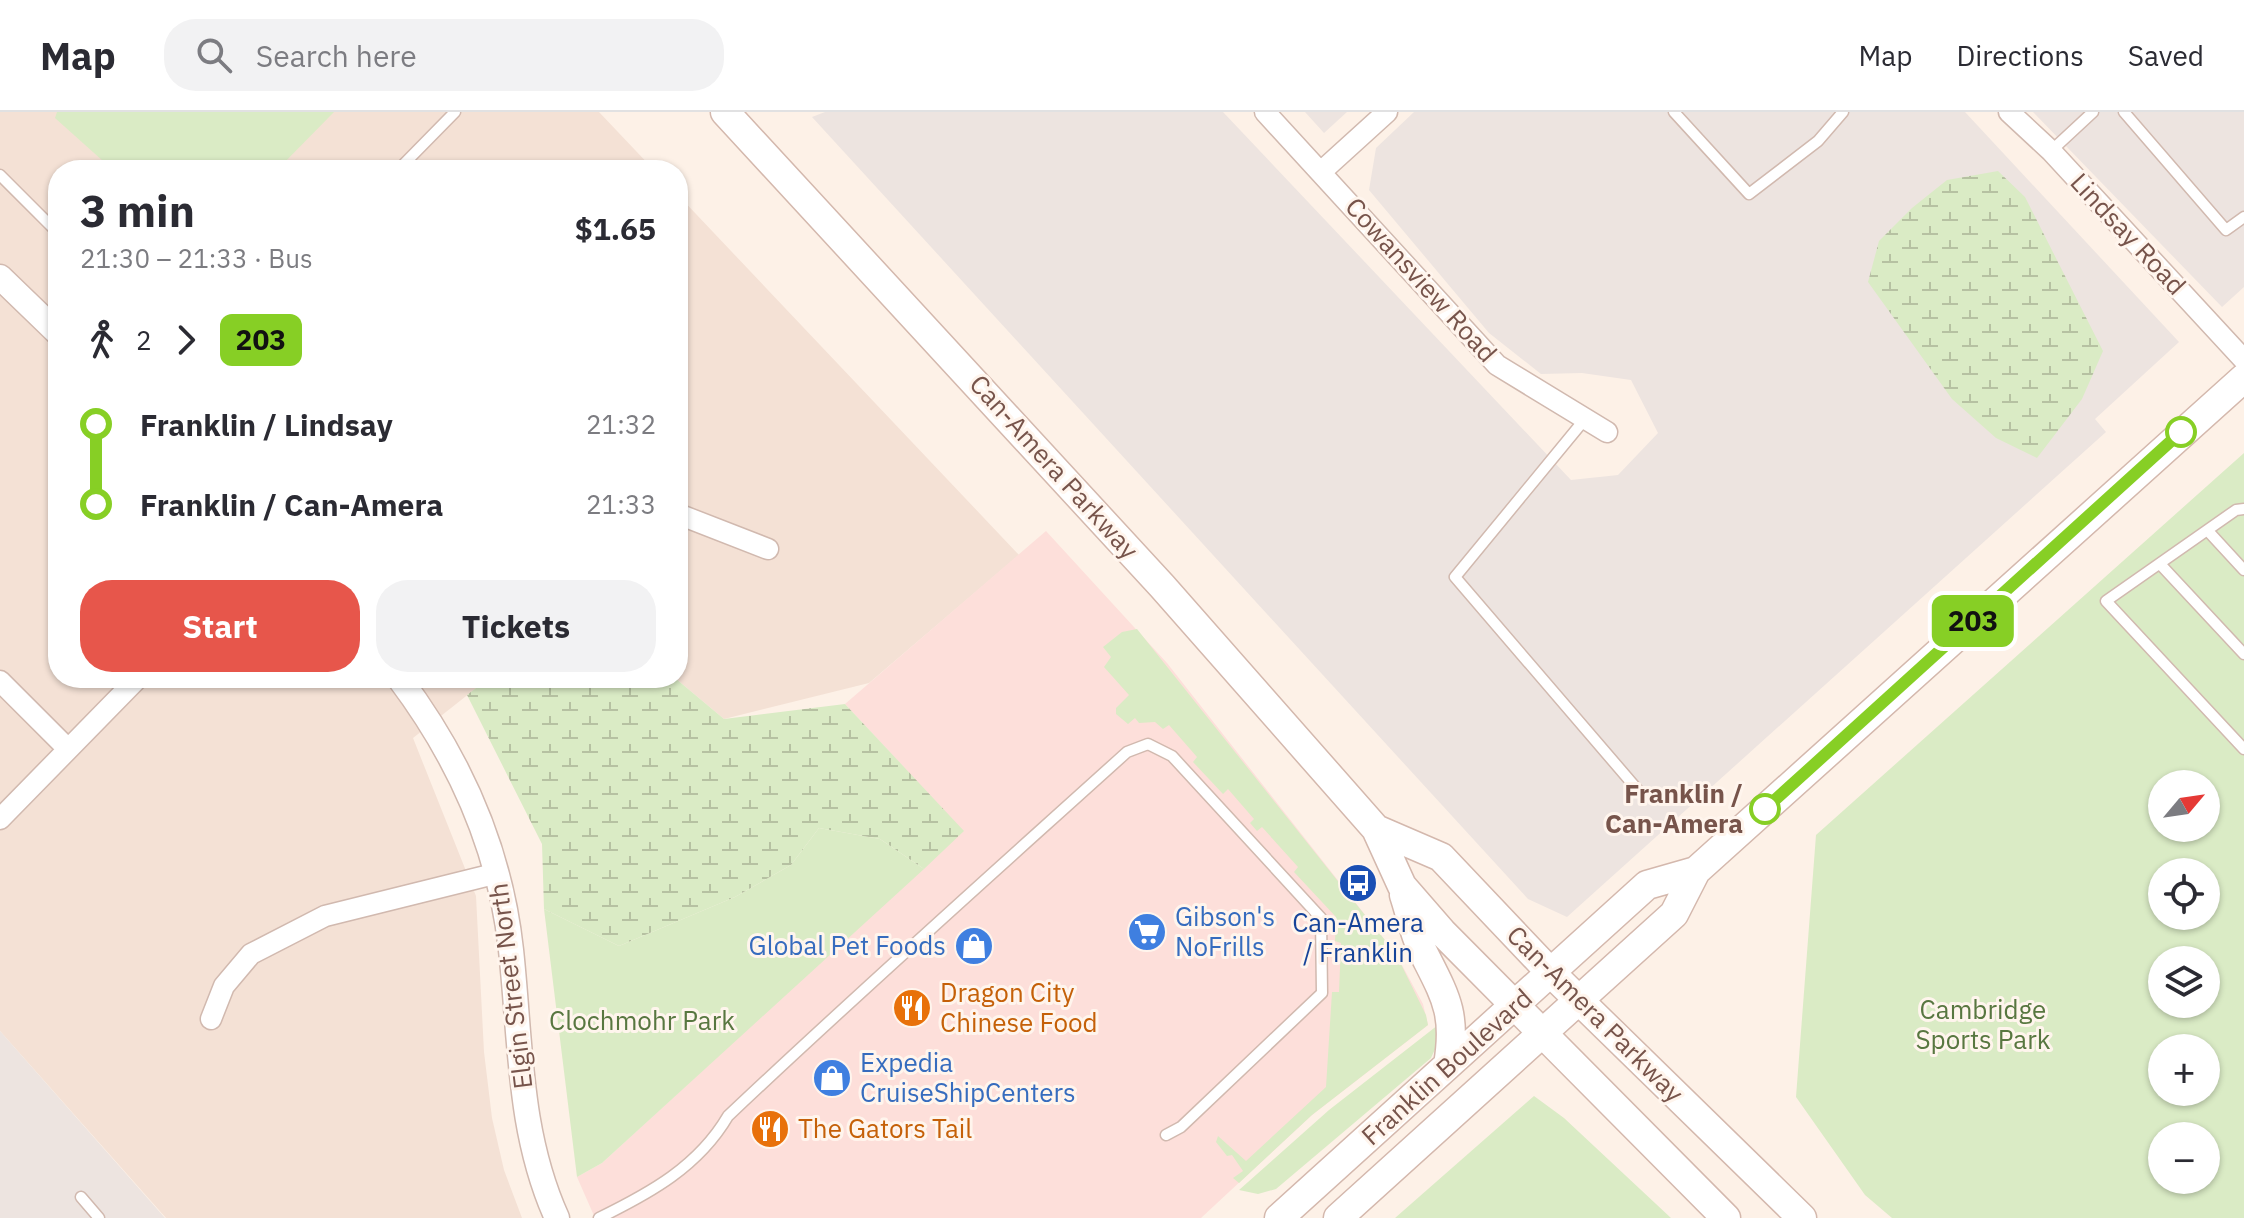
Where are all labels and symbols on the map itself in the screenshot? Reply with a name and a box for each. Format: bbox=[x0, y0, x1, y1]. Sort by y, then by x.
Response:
street label: Lindsay Road bbox=[2064, 165, 2194, 301]
street label: Cowansview Road bbox=[1339, 190, 1505, 369]
street label: Can-Amera Parkway bbox=[963, 367, 1147, 566]
unlabelled marker bbox=[2166, 417, 2196, 447]
line badge: 203 bbox=[1927, 595, 2019, 647]
north arrow bbox=[2148, 770, 2220, 842]
place label: Franklin / Can-Amera bbox=[1605, 776, 1743, 840]
marker: Franklin / Can-Amera bbox=[1750, 794, 1780, 824]
bus stop icon: Can-Amera / Franklin bbox=[1337, 862, 1379, 904]
street label: Elgin Street North bbox=[481, 881, 540, 1091]
place label: Gibson's NoFrills bbox=[1175, 899, 1275, 963]
place label: Can-Amera / Franklin bbox=[1292, 905, 1424, 969]
supermarket icon: Gibson's NoFrills bbox=[1126, 911, 1168, 953]
street label: Can-Amera Parkway bbox=[1500, 918, 1691, 1109]
shop icon: Global Pet Foods bbox=[953, 925, 995, 967]
place label: Global Pet Foods bbox=[749, 928, 946, 962]
place label: Dragon City Chinese Food bbox=[940, 975, 1098, 1039]
street label: Franklin Boulevard bbox=[1354, 980, 1539, 1152]
restaurant icon: Dragon City Chinese Food bbox=[891, 987, 933, 1029]
park label: Cambridge Sports Park bbox=[1916, 992, 2051, 1056]
park label: Clochmohr Park bbox=[549, 1003, 735, 1037]
place label: Expedia CruiseShipCenters bbox=[860, 1045, 1076, 1109]
shop icon: Expedia CruiseShipCenters bbox=[811, 1057, 853, 1099]
restaurant icon: The Gators Tail bbox=[749, 1108, 791, 1150]
place label: The Gators Tail bbox=[798, 1111, 972, 1145]

